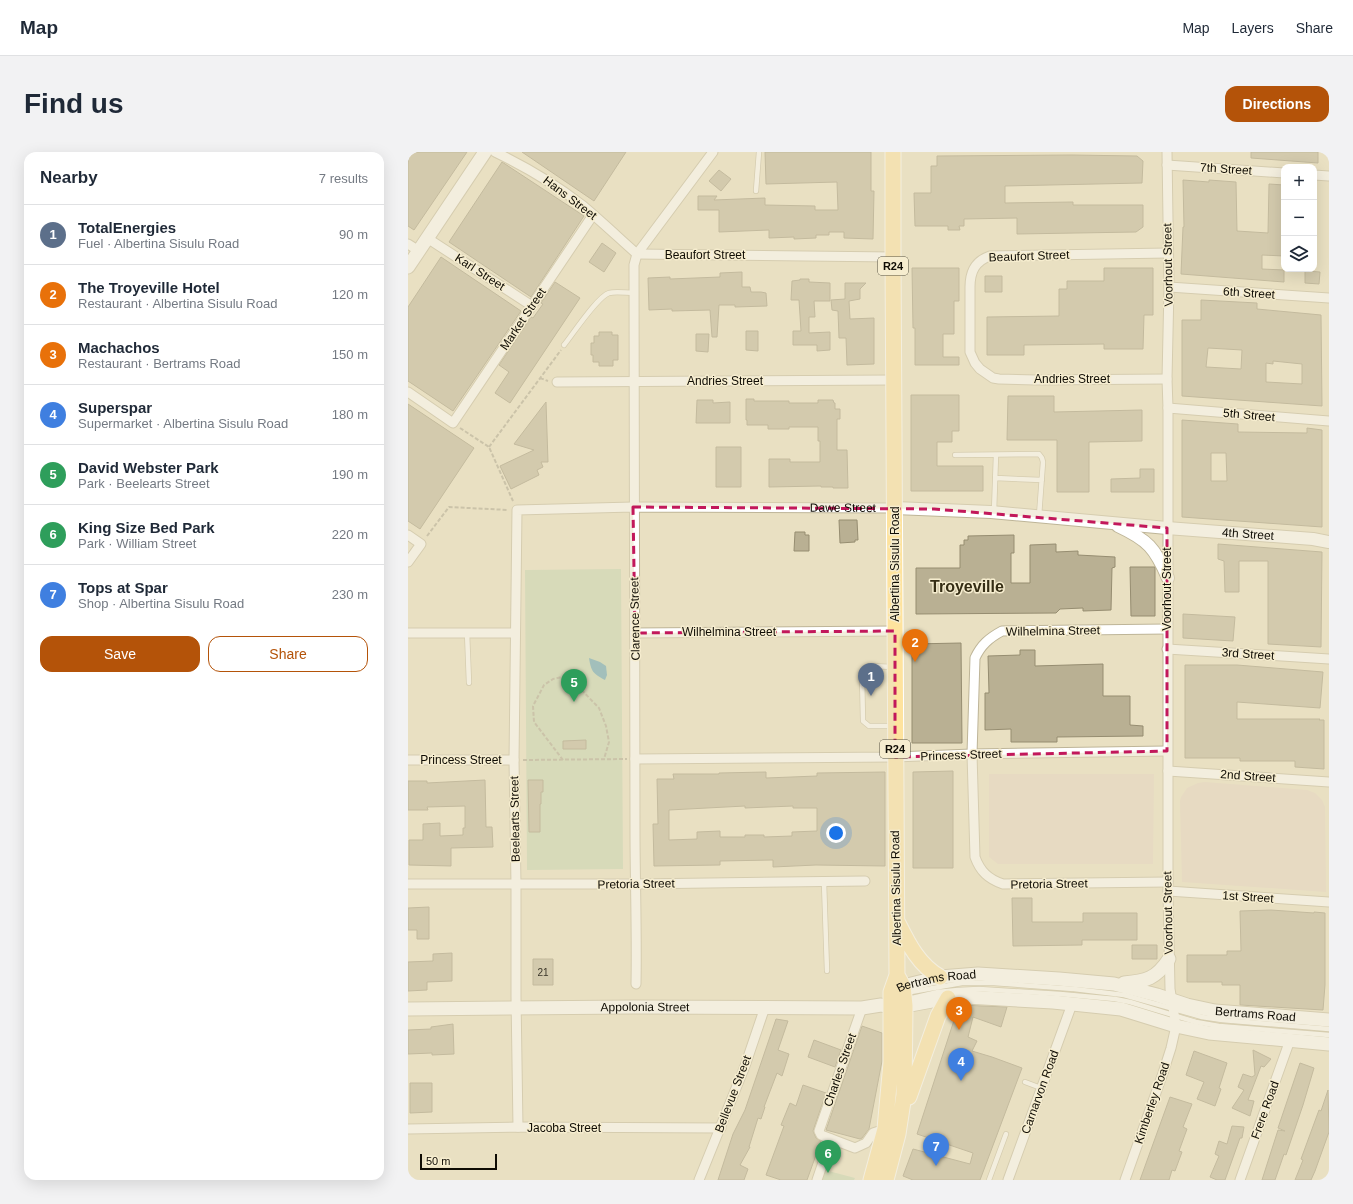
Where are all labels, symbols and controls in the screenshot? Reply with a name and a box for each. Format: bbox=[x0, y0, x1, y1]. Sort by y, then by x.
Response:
text: Map bbox=[20, 17, 58, 38]
text: Map bbox=[1182, 20, 1210, 36]
text: Layers bbox=[1232, 20, 1274, 36]
text: Share bbox=[1296, 20, 1333, 36]
button: Directions bbox=[1225, 86, 1329, 122]
text: Find us bbox=[24, 88, 124, 119]
street label: 7th Street bbox=[1200, 160, 1253, 178]
map controls bbox=[1281, 164, 1317, 272]
button: + bbox=[1281, 164, 1317, 200]
text: Nearby bbox=[40, 168, 98, 187]
text: 7 results bbox=[319, 171, 368, 186]
street label: Hans Street bbox=[540, 173, 600, 223]
button: − bbox=[1281, 200, 1317, 236]
text: TotalEnergies bbox=[78, 219, 176, 236]
street label: Voorhout Street bbox=[1160, 223, 1176, 307]
text: 1 bbox=[49, 227, 57, 242]
text: 90 m bbox=[339, 227, 368, 242]
text: Fuel · Albertina Sisulu Road bbox=[78, 236, 239, 251]
button: layers bbox=[1281, 236, 1317, 272]
street label: Beaufort Street bbox=[665, 248, 746, 262]
street label: Beaufort Street bbox=[988, 248, 1070, 264]
street label: Karl Street bbox=[452, 251, 508, 294]
road number: R24 bbox=[878, 257, 908, 275]
text: The Troyeville Hotel bbox=[78, 279, 220, 296]
street label: 6th Street bbox=[1223, 284, 1276, 302]
street label: Market Street bbox=[497, 285, 549, 353]
text: 2 bbox=[49, 287, 57, 302]
text: 120 m bbox=[332, 287, 368, 302]
text: Restaurant · Albertina Sisulu Road bbox=[78, 296, 277, 311]
text: Machachos bbox=[78, 339, 160, 356]
text: 3 bbox=[49, 347, 57, 362]
text: 150 m bbox=[332, 347, 368, 362]
text: Restaurant · Bertrams Road bbox=[78, 356, 241, 371]
street label: Andries Street bbox=[1034, 372, 1111, 386]
street label: Andries Street bbox=[687, 374, 764, 388]
text: Superspar bbox=[78, 399, 152, 416]
street label: 5th Street bbox=[1222, 406, 1276, 424]
text: 4 bbox=[49, 407, 57, 422]
text: 180 m bbox=[332, 407, 368, 422]
text: Supermarket · Albertina Sisulu Road bbox=[78, 416, 288, 431]
text: David Webster Park bbox=[78, 459, 219, 476]
text: 5 bbox=[49, 467, 57, 482]
text: 190 m bbox=[332, 467, 368, 482]
text: Park · Beelearts Street bbox=[78, 476, 210, 491]
street label: Dawe Street bbox=[810, 501, 877, 515]
street label: Albertina Sisulu Road bbox=[888, 506, 902, 622]
text: King Size Bed Park bbox=[78, 519, 215, 536]
street label: 4th Street bbox=[1221, 525, 1275, 543]
text: 6 bbox=[49, 527, 57, 542]
text: 220 m bbox=[332, 527, 368, 542]
text: Park · William Street bbox=[78, 536, 196, 551]
street label: Voorhout Street bbox=[1160, 547, 1174, 631]
street label: Clarence Street bbox=[627, 577, 643, 661]
district label: Troyeville bbox=[930, 578, 1004, 595]
text: Tops at Spar bbox=[78, 579, 168, 596]
text: 7 bbox=[49, 587, 57, 602]
text: 230 m bbox=[332, 587, 368, 602]
text: Shop · Albertina Sisulu Road bbox=[78, 596, 244, 611]
street label: Wilhelmina Street bbox=[1006, 623, 1101, 639]
street label: Wilhelmina Street bbox=[682, 625, 777, 639]
pin: 2 bbox=[902, 629, 928, 662]
button: Save bbox=[40, 636, 200, 672]
button: Share bbox=[208, 636, 368, 672]
street label: 3rd Street bbox=[1221, 645, 1275, 663]
pin: 1 bbox=[858, 663, 884, 696]
pin: 5 bbox=[561, 669, 587, 702]
road number: R24 bbox=[880, 740, 910, 758]
street label: Princess Street bbox=[920, 747, 1003, 763]
street label: Princess Street bbox=[420, 753, 502, 767]
street label: 2nd Street bbox=[1220, 767, 1277, 785]
street label: Beelearts Street bbox=[507, 775, 523, 862]
your location bbox=[826, 823, 846, 843]
street label: Albertina Sisulu Road bbox=[888, 830, 904, 946]
street label: Voorhout Street bbox=[1160, 871, 1176, 955]
street label: Pretoria Street bbox=[597, 876, 675, 892]
street label: Pretoria Street bbox=[1010, 876, 1088, 892]
street label: 1st Street bbox=[1222, 888, 1275, 906]
house number: 21 bbox=[537, 967, 549, 978]
street label: Bertrams Road bbox=[894, 967, 977, 995]
pin: 3 bbox=[946, 997, 972, 1030]
street label: Appolonia Street bbox=[600, 1000, 690, 1014]
street label: Bertrams Road bbox=[1215, 1004, 1296, 1024]
street label: Charles Street bbox=[821, 1031, 859, 1109]
pin: 4 bbox=[948, 1048, 974, 1081]
street label: Carnarvon Road bbox=[1018, 1048, 1062, 1136]
street label: Bellevue Street bbox=[712, 1053, 754, 1135]
street label: Kimberley Road bbox=[1131, 1060, 1173, 1146]
street label: Frere Road bbox=[1248, 1079, 1282, 1141]
street label: Jacoba Street bbox=[527, 1121, 602, 1135]
pin: 7 bbox=[923, 1133, 949, 1166]
pin: 6 bbox=[815, 1140, 841, 1173]
scale bar bbox=[420, 1152, 497, 1171]
text: 50 m bbox=[426, 1155, 450, 1167]

